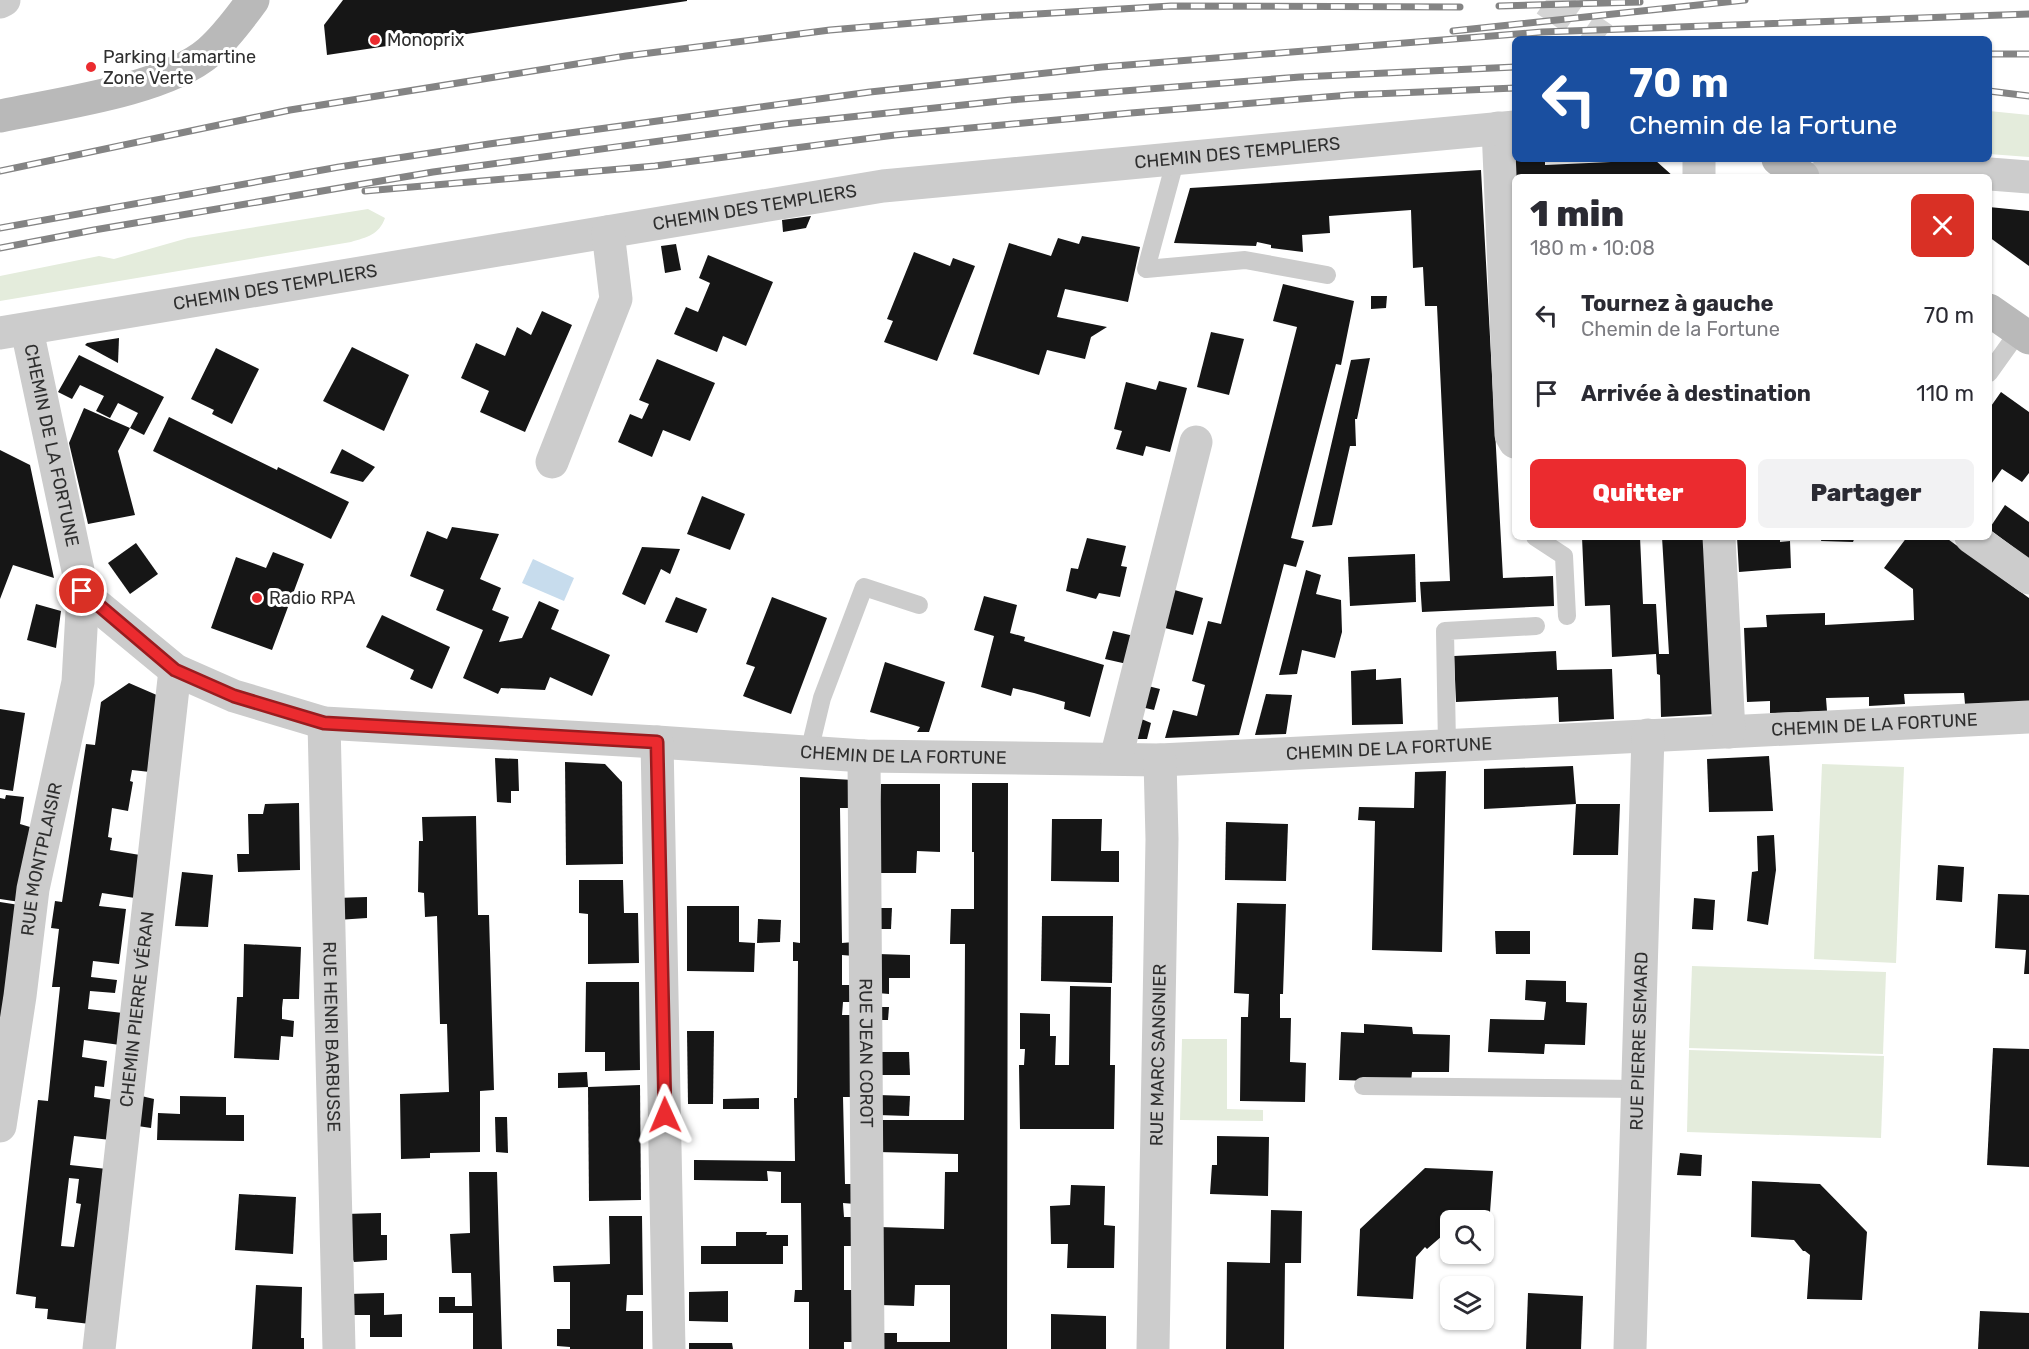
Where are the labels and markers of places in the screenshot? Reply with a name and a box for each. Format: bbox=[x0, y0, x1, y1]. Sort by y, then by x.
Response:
place label: Monoprix bbox=[387, 29, 465, 51]
marker: Monoprix bbox=[368, 33, 382, 47]
place label: Parking Lamartine Zone Verte bbox=[103, 46, 256, 89]
marker: Parking Lamartine Zone Verte bbox=[84, 60, 98, 74]
pin bbox=[56, 565, 107, 616]
place label: Radio RPA bbox=[269, 587, 355, 609]
marker: Radio RPA bbox=[250, 591, 264, 605]

